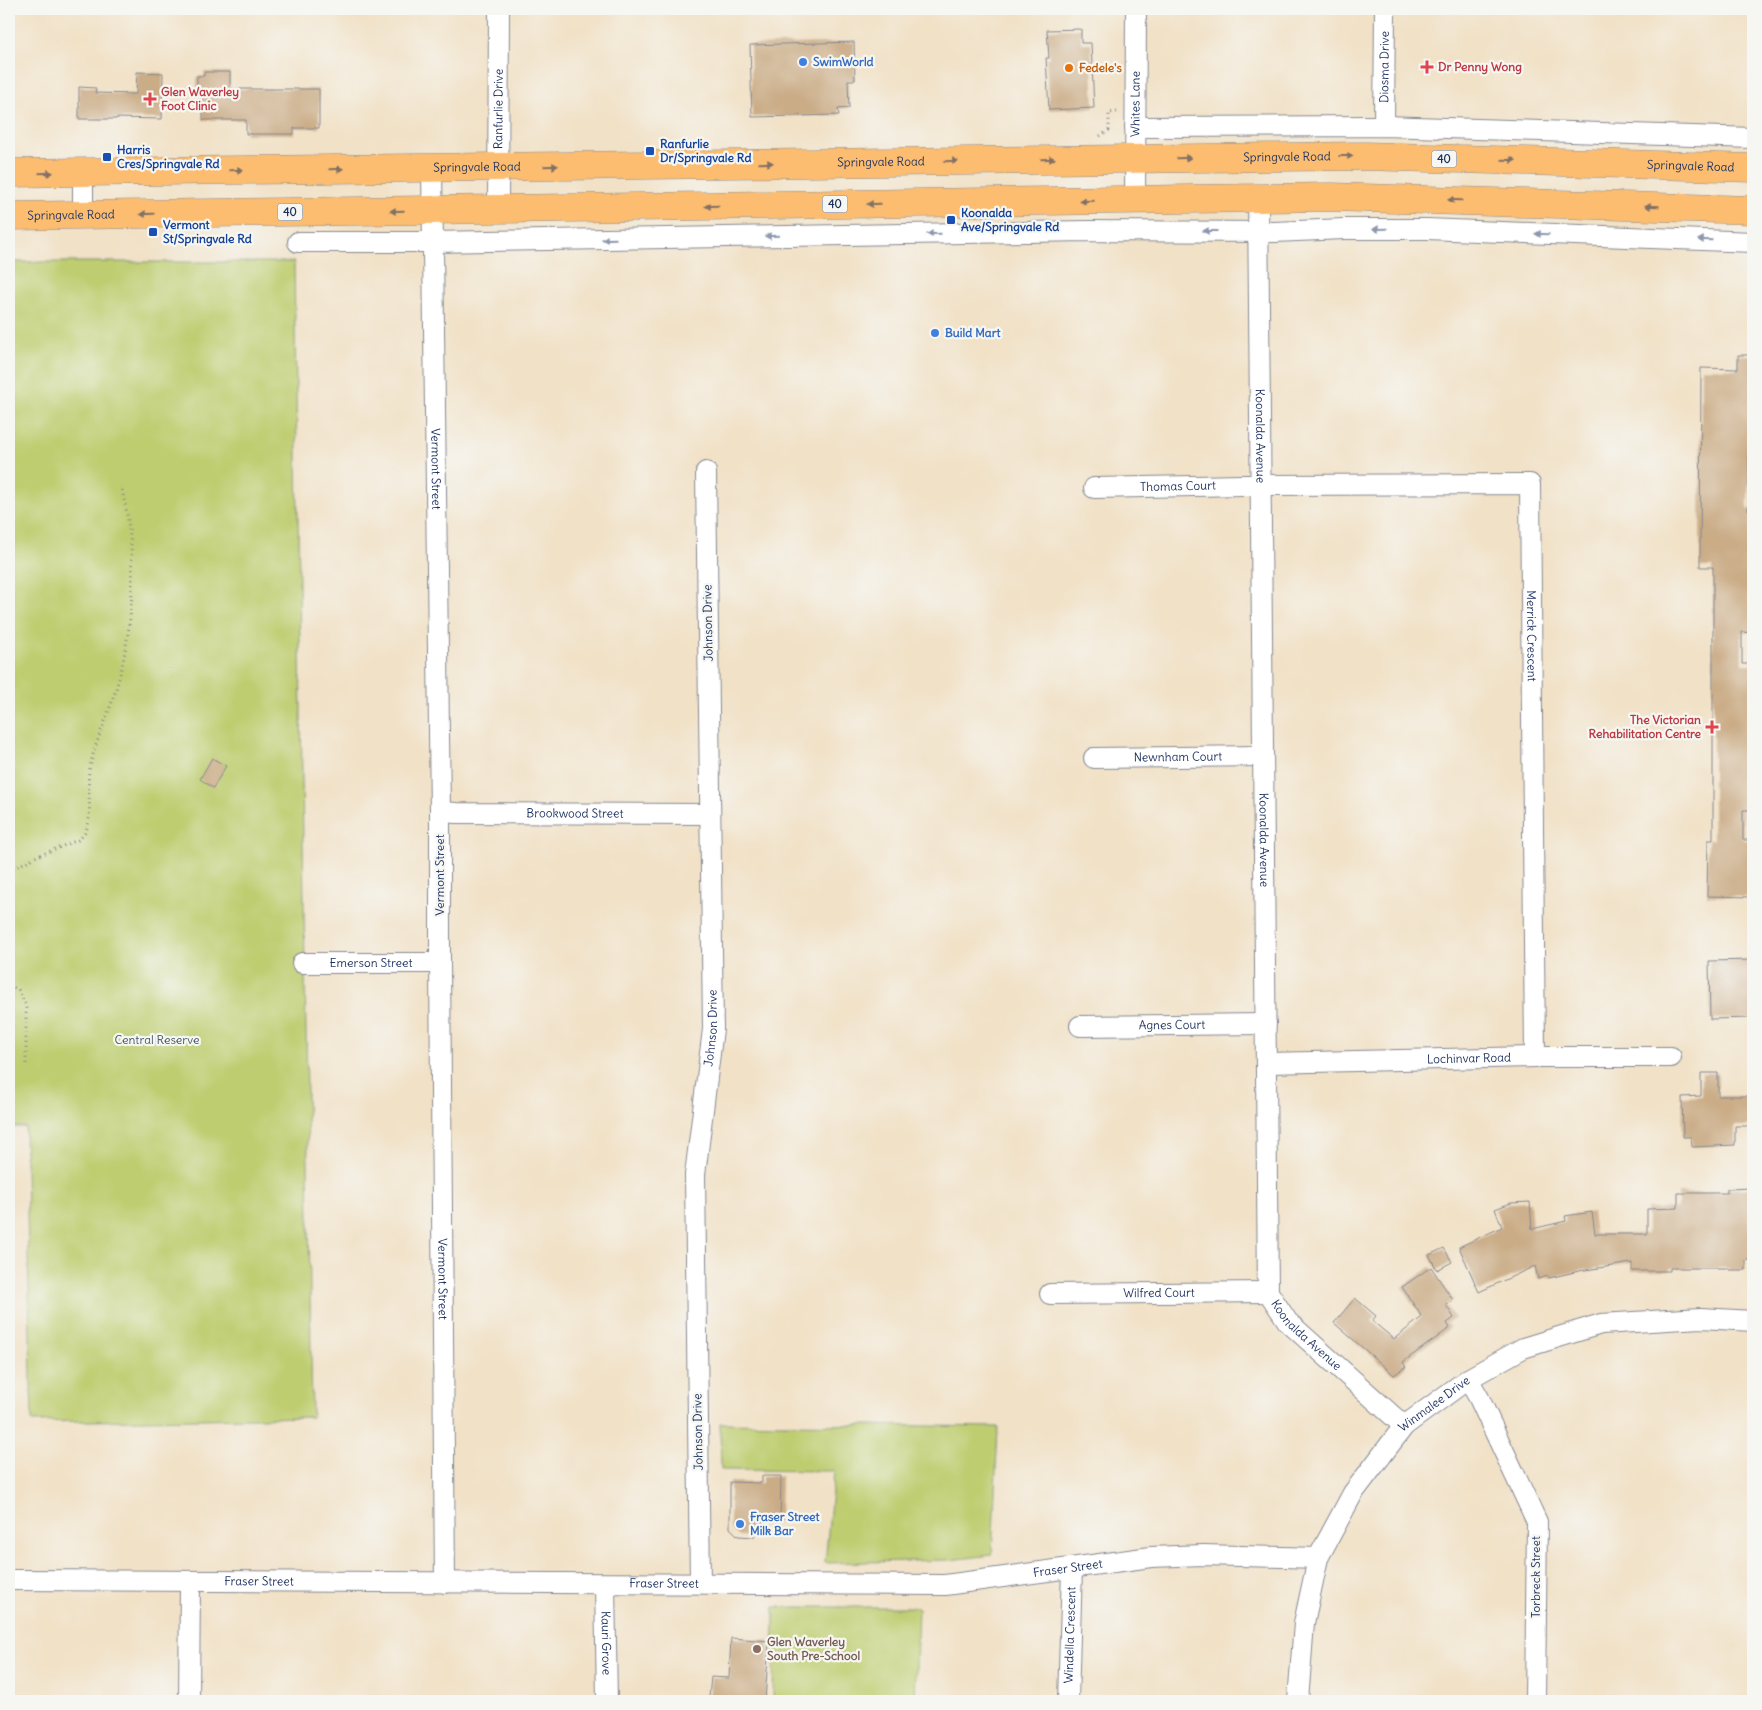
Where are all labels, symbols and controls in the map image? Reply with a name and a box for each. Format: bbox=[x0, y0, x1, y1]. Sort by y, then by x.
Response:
street label: Diosma Drive bbox=[1376, 31, 1392, 103]
place label: SwimWorld bbox=[813, 54, 874, 69]
marker: SwimWorld bbox=[797, 56, 809, 68]
place label: Dr Penny Wong bbox=[1438, 59, 1522, 75]
place label: Fedele's bbox=[1079, 60, 1123, 75]
marker: Dr Penny Wong bbox=[1420, 60, 1434, 74]
marker: Fedele's bbox=[1063, 62, 1075, 74]
street label: Ranfurlie Drive bbox=[490, 69, 506, 149]
street label: Whites Lane bbox=[1127, 71, 1143, 137]
place label: Glen Waverley Foot Clinic bbox=[161, 84, 239, 113]
marker: Glen Waverley Foot Clinic bbox=[143, 92, 157, 106]
place label: Ranfurlie Dr/Springvale Rd bbox=[660, 136, 752, 166]
place label: Harris Cres/Springvale Rd bbox=[117, 142, 220, 172]
marker: Ranfurlie Dr/Springvale Rd bbox=[644, 145, 656, 157]
street label: Springvale Road bbox=[1243, 148, 1331, 165]
road number: 40 bbox=[1432, 150, 1456, 168]
marker: Harris Cres/Springvale Rd bbox=[101, 151, 113, 163]
one-way arrow bbox=[1338, 152, 1354, 160]
street label: Springvale Road bbox=[837, 154, 925, 170]
one-way arrow bbox=[1176, 154, 1192, 162]
one-way arrow bbox=[1040, 155, 1056, 163]
one-way arrow bbox=[943, 156, 959, 164]
one-way arrow bbox=[1501, 156, 1517, 164]
street label: Springvale Road bbox=[1647, 157, 1735, 174]
street label: Springvale Road bbox=[433, 159, 521, 175]
one-way arrow bbox=[758, 159, 774, 167]
one-way arrow bbox=[543, 162, 559, 170]
one-way arrow bbox=[329, 164, 345, 172]
one-way arrow bbox=[229, 166, 245, 174]
one-way arrow bbox=[38, 169, 54, 177]
road number: 40 bbox=[822, 195, 848, 212]
one-way arrow bbox=[1446, 196, 1462, 204]
one-way arrow bbox=[1078, 197, 1094, 205]
one-way arrow bbox=[866, 200, 882, 208]
one-way arrow bbox=[1644, 202, 1660, 210]
road number: 40 bbox=[278, 203, 302, 220]
one-way arrow bbox=[703, 203, 719, 211]
place label: Koonalda Ave/Springvale Rd bbox=[961, 205, 1059, 235]
street label: Springvale Road bbox=[27, 206, 115, 223]
one-way arrow bbox=[389, 207, 405, 215]
one-way arrow bbox=[139, 210, 155, 218]
marker: Koonalda Ave/Springvale Rd bbox=[945, 214, 957, 226]
place label: Vermont St/Springvale Rd bbox=[163, 217, 252, 247]
one-way arrow bbox=[1371, 225, 1387, 233]
marker: Vermont St/Springvale Rd bbox=[147, 226, 159, 238]
one-way arrow bbox=[1201, 227, 1217, 235]
one-way arrow bbox=[926, 230, 942, 238]
one-way arrow bbox=[1534, 230, 1550, 238]
one-way arrow bbox=[764, 232, 780, 240]
one-way arrow bbox=[601, 235, 617, 243]
one-way arrow bbox=[1696, 236, 1712, 244]
place label: Build Mart bbox=[945, 325, 1002, 340]
marker: Build Mart bbox=[929, 327, 941, 339]
street label: Koonalda Avenue bbox=[1253, 389, 1269, 483]
street label: Vermont Street bbox=[428, 428, 444, 510]
street label: Thomas Court bbox=[1140, 478, 1216, 494]
street label: Johnson Drive bbox=[699, 584, 716, 662]
street label: Merrick Crescent bbox=[1524, 590, 1540, 682]
place label: The Victorian Rehabilitation Centre bbox=[1589, 712, 1702, 741]
marker: The Victorian Rehabilitation Centre bbox=[1705, 720, 1719, 734]
street label: Newnham Court bbox=[1134, 748, 1222, 765]
street label: Koonalda Avenue bbox=[1256, 793, 1272, 887]
street label: Brookwood Street bbox=[526, 805, 624, 821]
street label: Vermont Street bbox=[432, 834, 447, 916]
street label: Emerson Street bbox=[330, 955, 412, 970]
street label: Johnson Drive bbox=[700, 989, 720, 1067]
street label: Agnes Court bbox=[1139, 1017, 1205, 1032]
park label: Central Reserve bbox=[114, 1032, 200, 1047]
street label: Lochinvar Road bbox=[1427, 1050, 1511, 1066]
street label: Vermont Street bbox=[435, 1238, 451, 1320]
street label: Wilfred Court bbox=[1123, 1285, 1195, 1300]
street label: Koonalda Avenue bbox=[1268, 1297, 1345, 1373]
street label: Winmalee Drive bbox=[1395, 1372, 1472, 1435]
street label: Johnson Drive bbox=[689, 1393, 706, 1471]
place label: Fraser Street Milk Bar bbox=[750, 1509, 821, 1538]
marker: Fraser Street Milk Bar bbox=[734, 1518, 746, 1530]
street label: Torbreck Street bbox=[1528, 1536, 1543, 1618]
street label: Fraser Street bbox=[1032, 1556, 1103, 1580]
street label: Fraser Street bbox=[224, 1573, 294, 1589]
street label: Fraser Street bbox=[629, 1575, 699, 1591]
street label: Windella Crescent bbox=[1061, 1586, 1078, 1684]
street label: Kauri Grove bbox=[598, 1611, 615, 1675]
place label: Glen Waverley South Pre-School bbox=[767, 1634, 860, 1663]
marker: Glen Waverley South Pre-School bbox=[751, 1643, 763, 1655]

